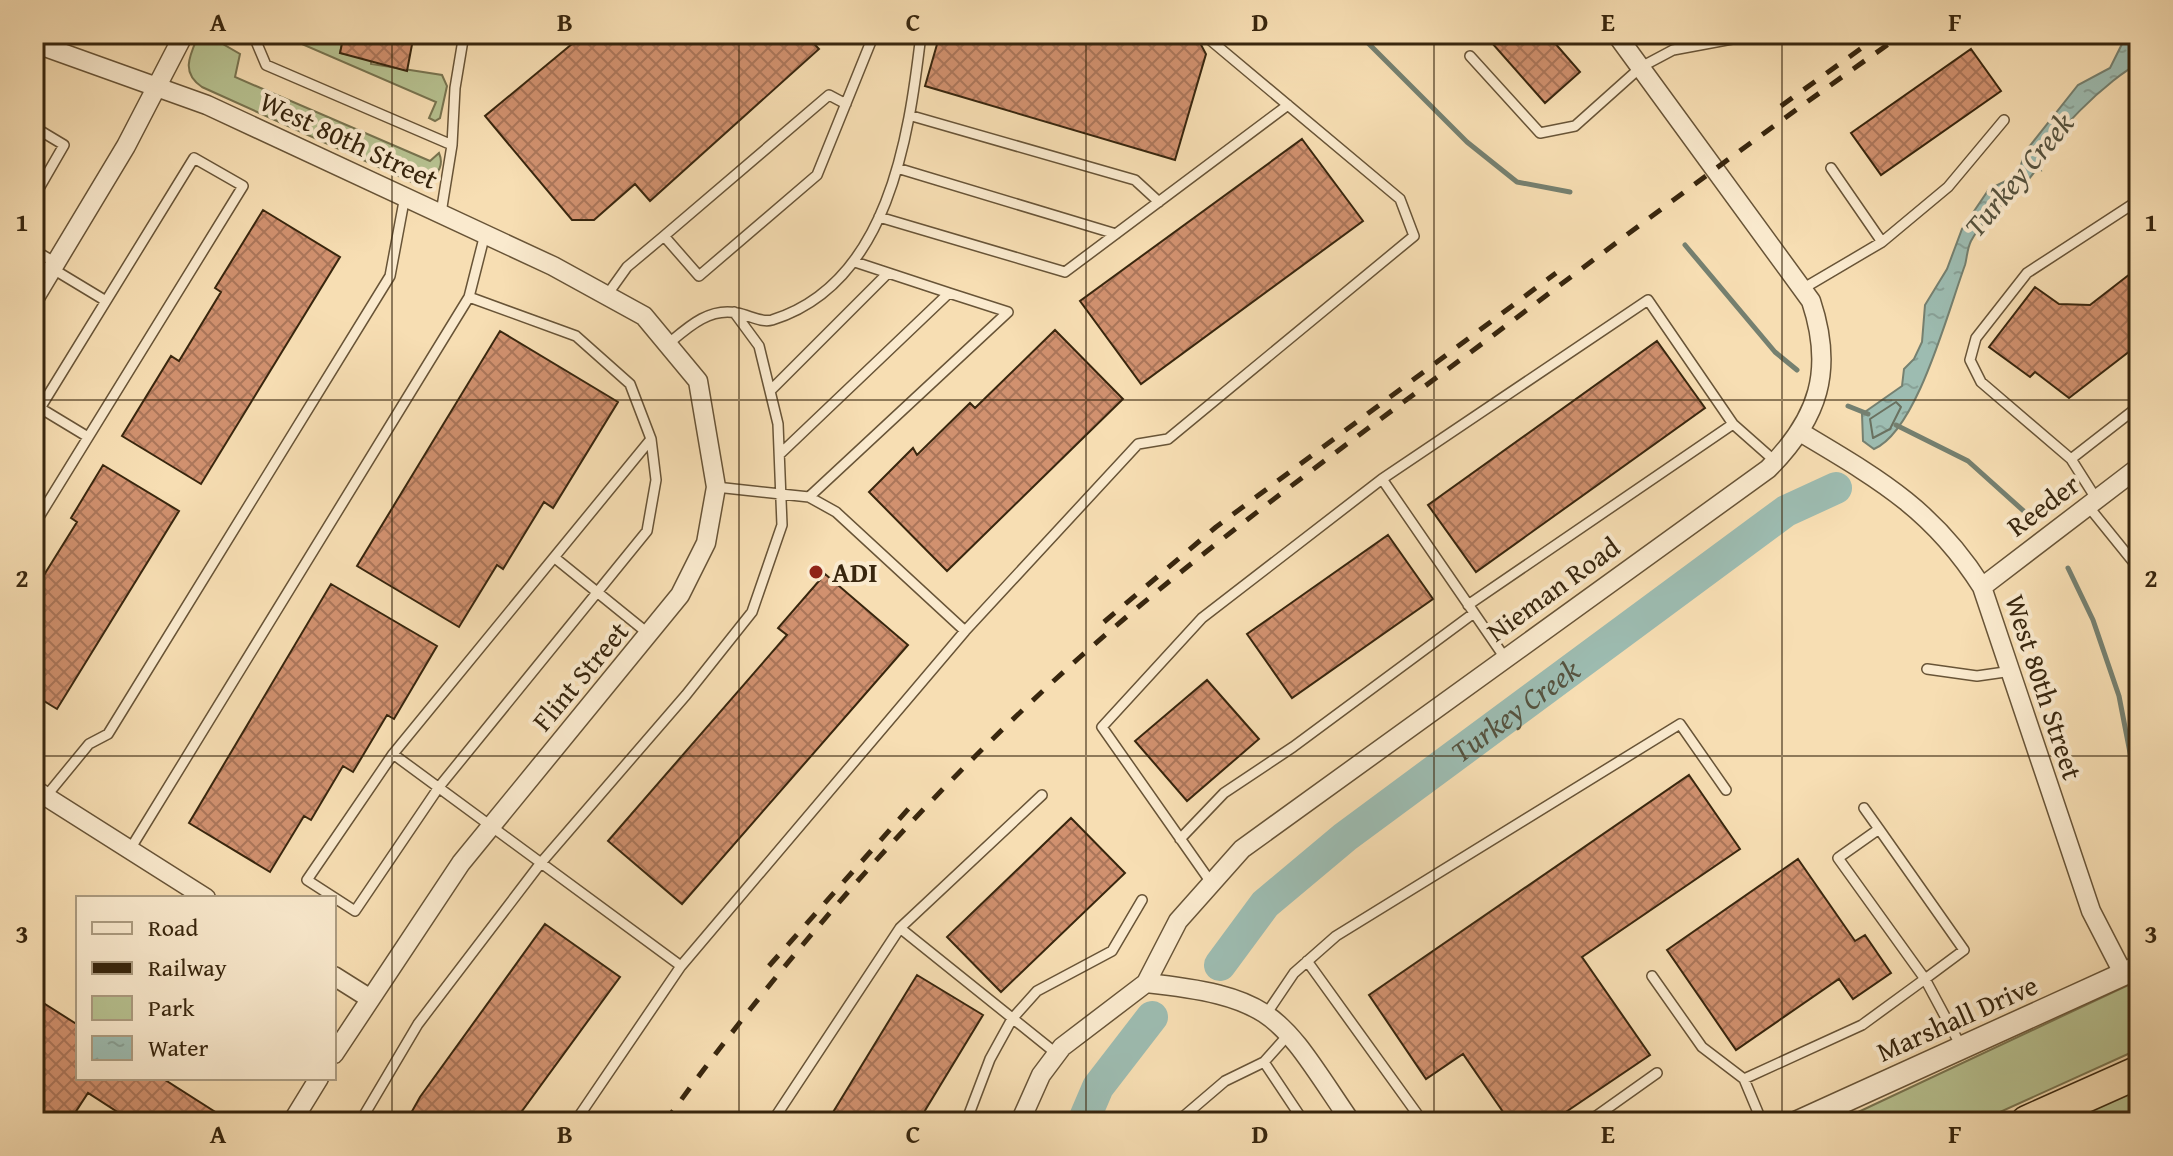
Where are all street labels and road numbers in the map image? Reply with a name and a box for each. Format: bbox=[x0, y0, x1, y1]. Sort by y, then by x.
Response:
street label: West 80th Street bbox=[253, 80, 445, 199]
street label: Reeder bbox=[1998, 463, 2088, 546]
street label: Nieman Road bbox=[1478, 526, 1628, 651]
street label: West 80th Street bbox=[1995, 589, 2094, 785]
street label: Flint Street bbox=[521, 612, 638, 739]
street label: Marshall Drive bbox=[1870, 964, 2044, 1071]

